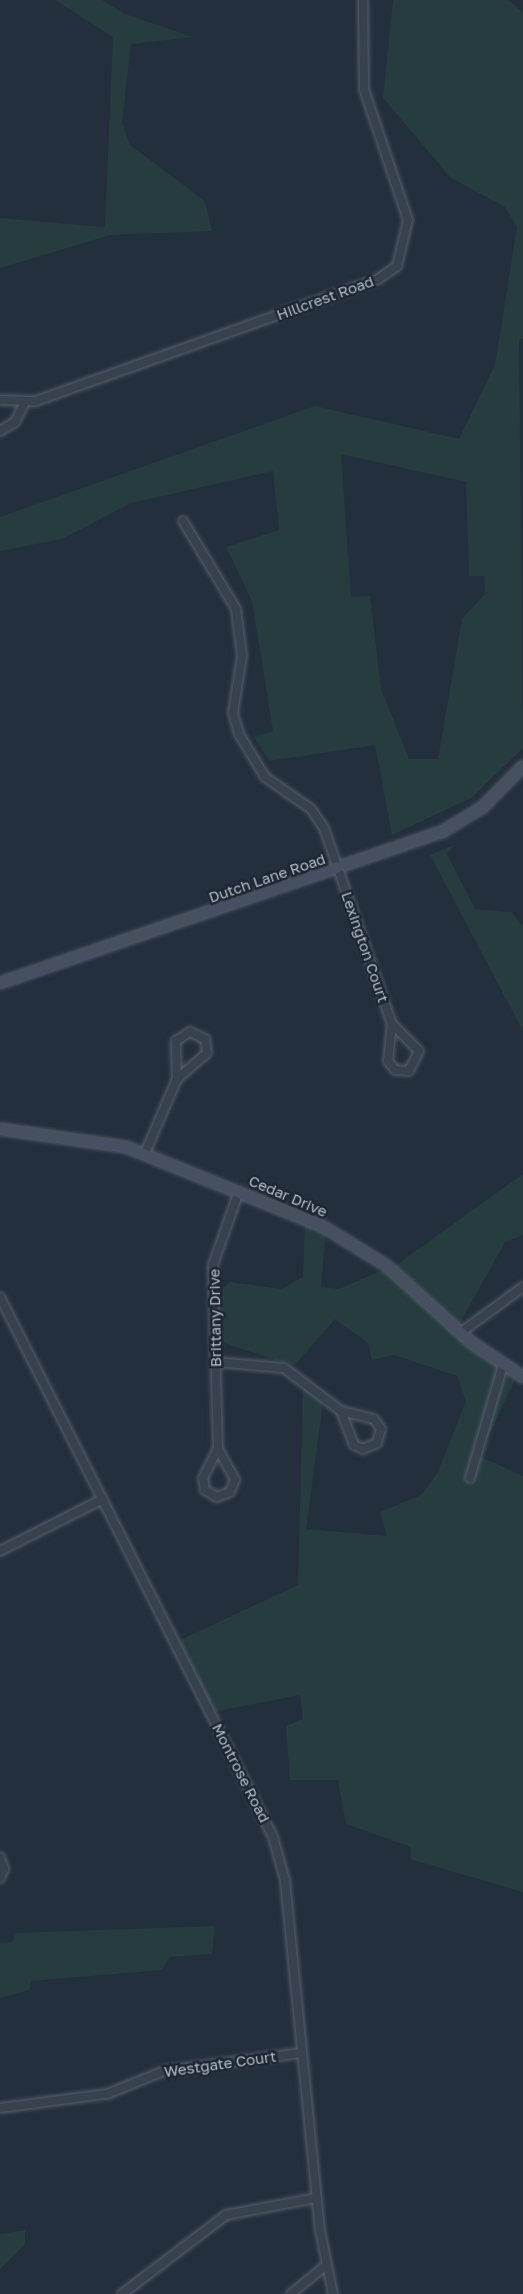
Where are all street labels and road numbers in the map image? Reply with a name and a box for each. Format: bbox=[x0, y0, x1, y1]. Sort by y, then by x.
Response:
street label: Hillcrest Road bbox=[274, 272, 376, 324]
street label: Dutch Lane Road bbox=[206, 850, 328, 906]
street label: Lexington Court bbox=[338, 889, 392, 1005]
street label: Cedar Drive bbox=[246, 1171, 330, 1221]
street label: Brittany Drive bbox=[205, 1269, 225, 1367]
street label: Montrose Road bbox=[208, 1720, 274, 1826]
street label: Westgate Court bbox=[163, 2047, 277, 2081]

